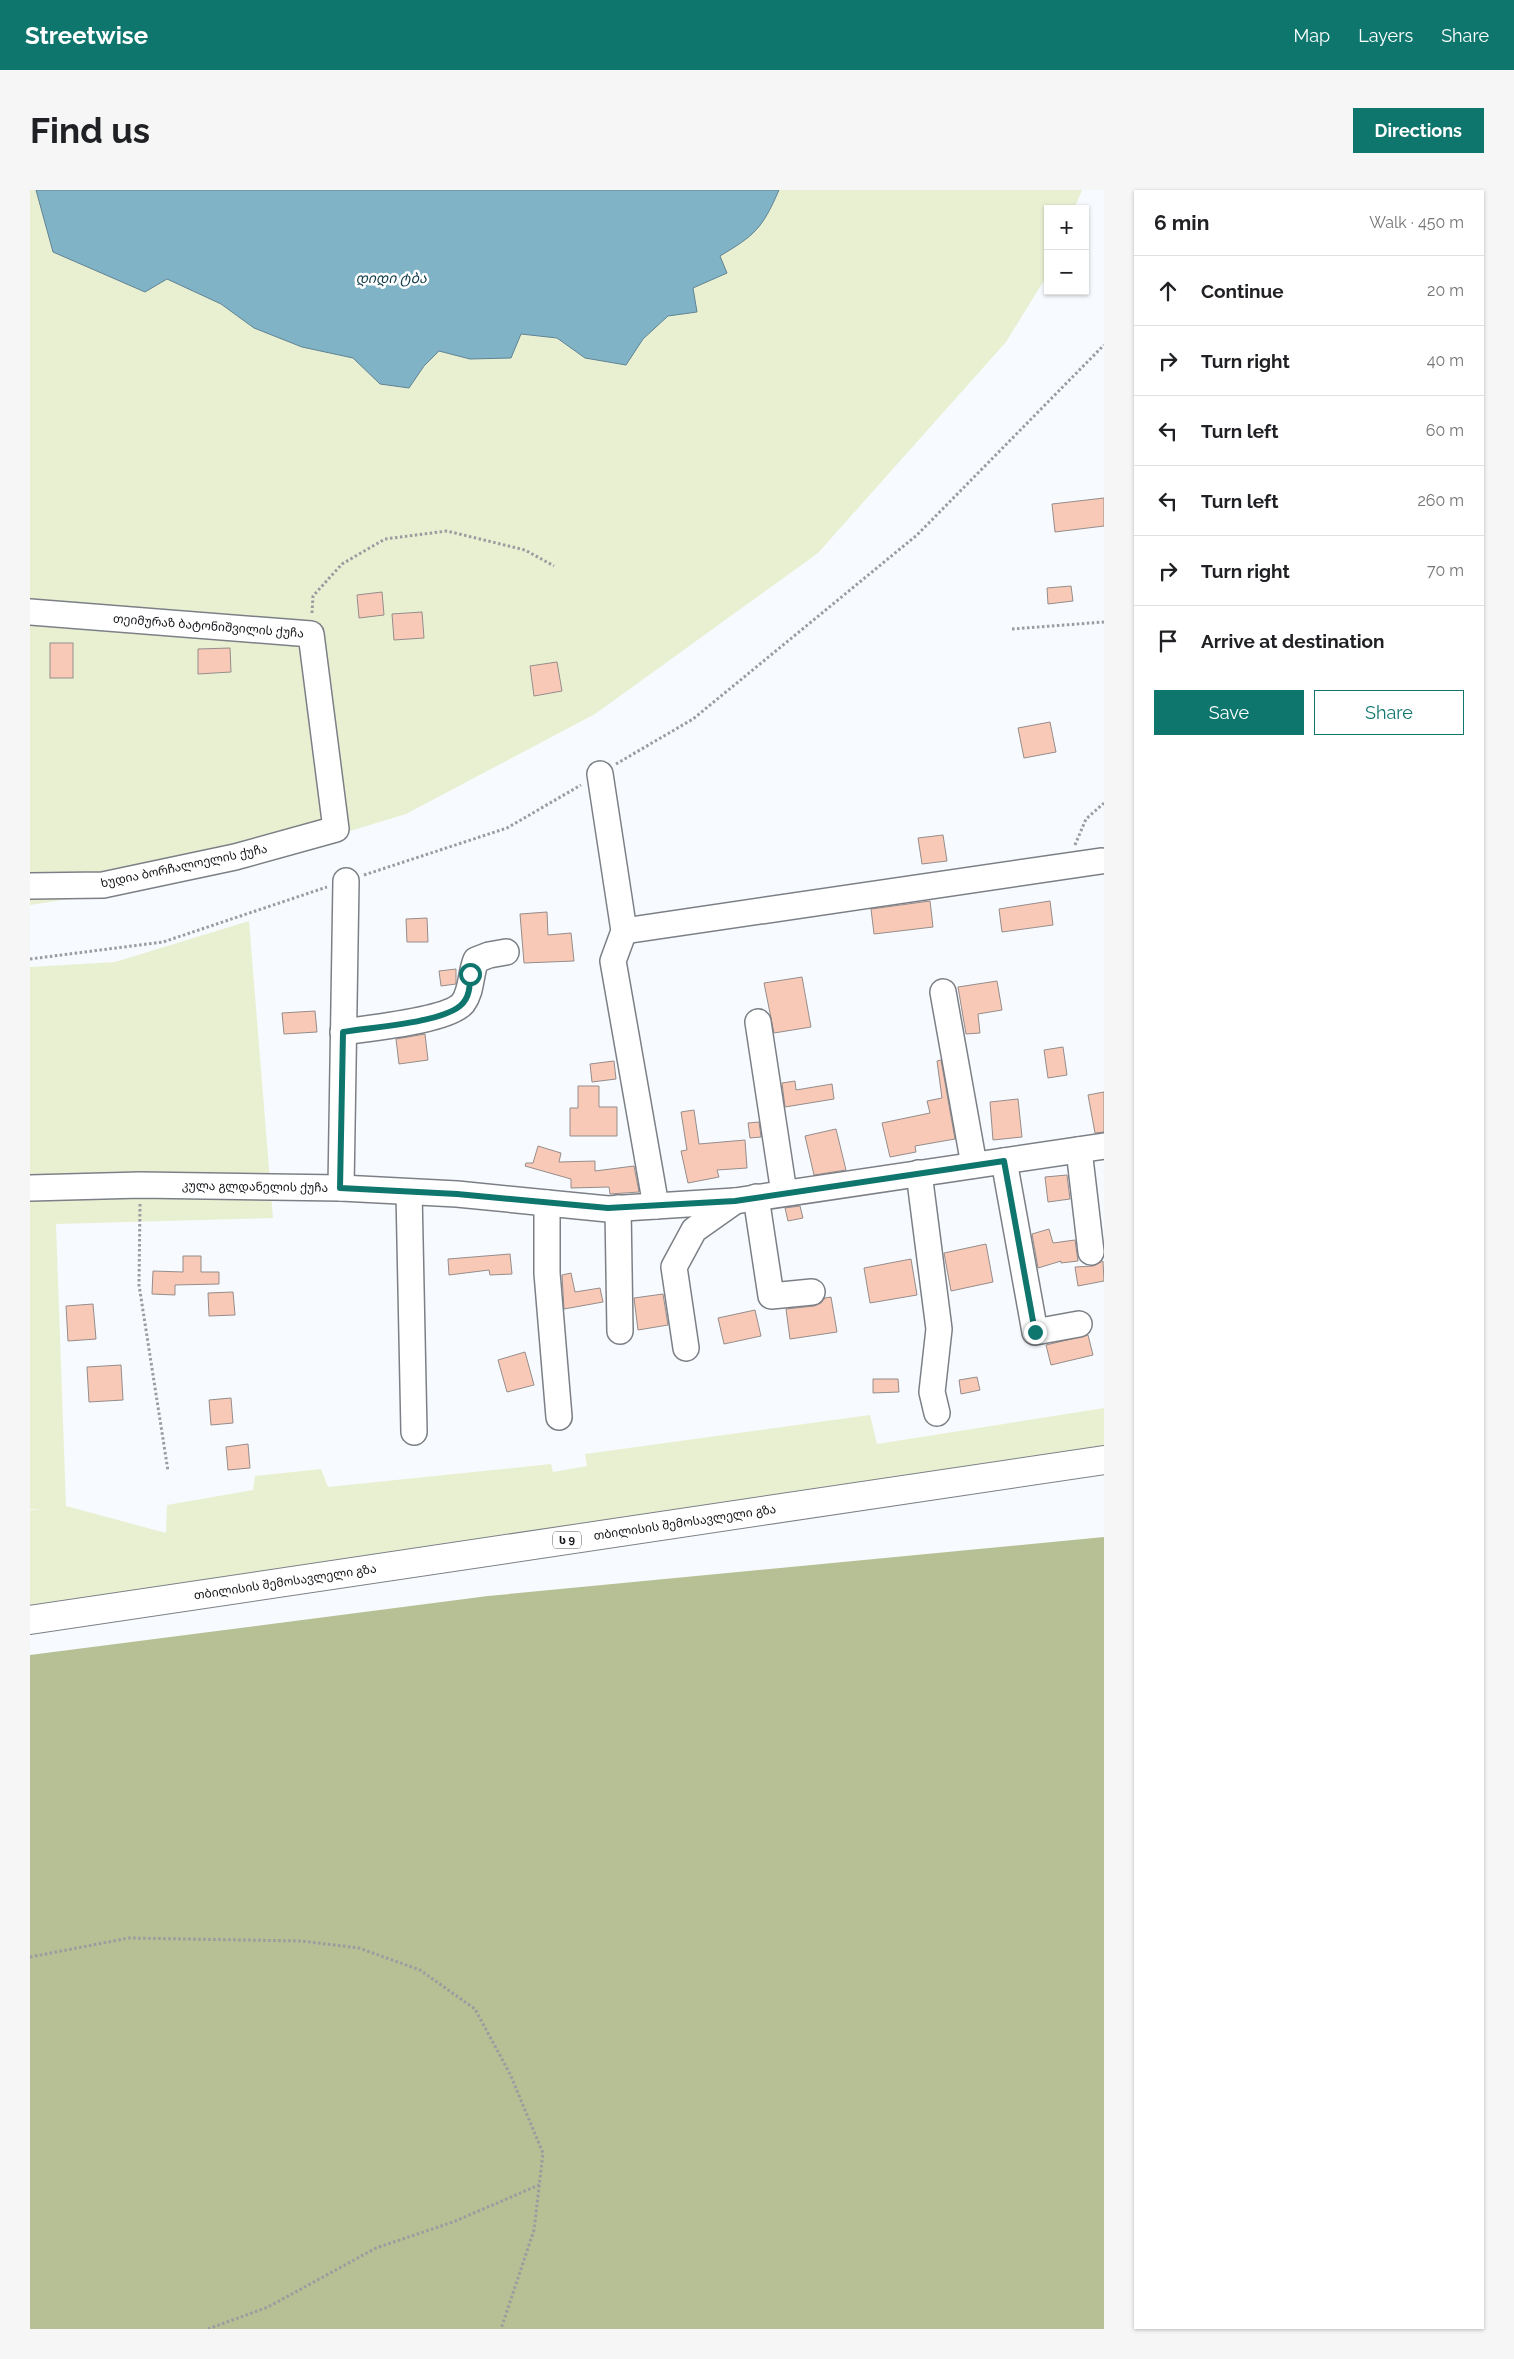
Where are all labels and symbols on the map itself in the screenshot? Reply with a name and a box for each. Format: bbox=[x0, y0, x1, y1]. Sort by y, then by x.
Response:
water label: დიდი ტბა bbox=[355, 270, 427, 287]
street label: თეიმურაზ ბატონიშვილის ქუჩა bbox=[112, 612, 304, 640]
street label: ხუდია ბორჩალოელის ქუჩა bbox=[100, 842, 269, 891]
route start bbox=[459, 963, 482, 986]
street label: კულა გლდანელის ქუჩა bbox=[182, 1179, 328, 1195]
route end bbox=[1024, 1321, 1047, 1344]
street label: თბილისის შემოსავლელი გზა bbox=[593, 1502, 777, 1543]
road number: ს 9 bbox=[553, 1532, 581, 1548]
street label: თბილისის შემოსავლელი გზა bbox=[193, 1561, 377, 1602]

